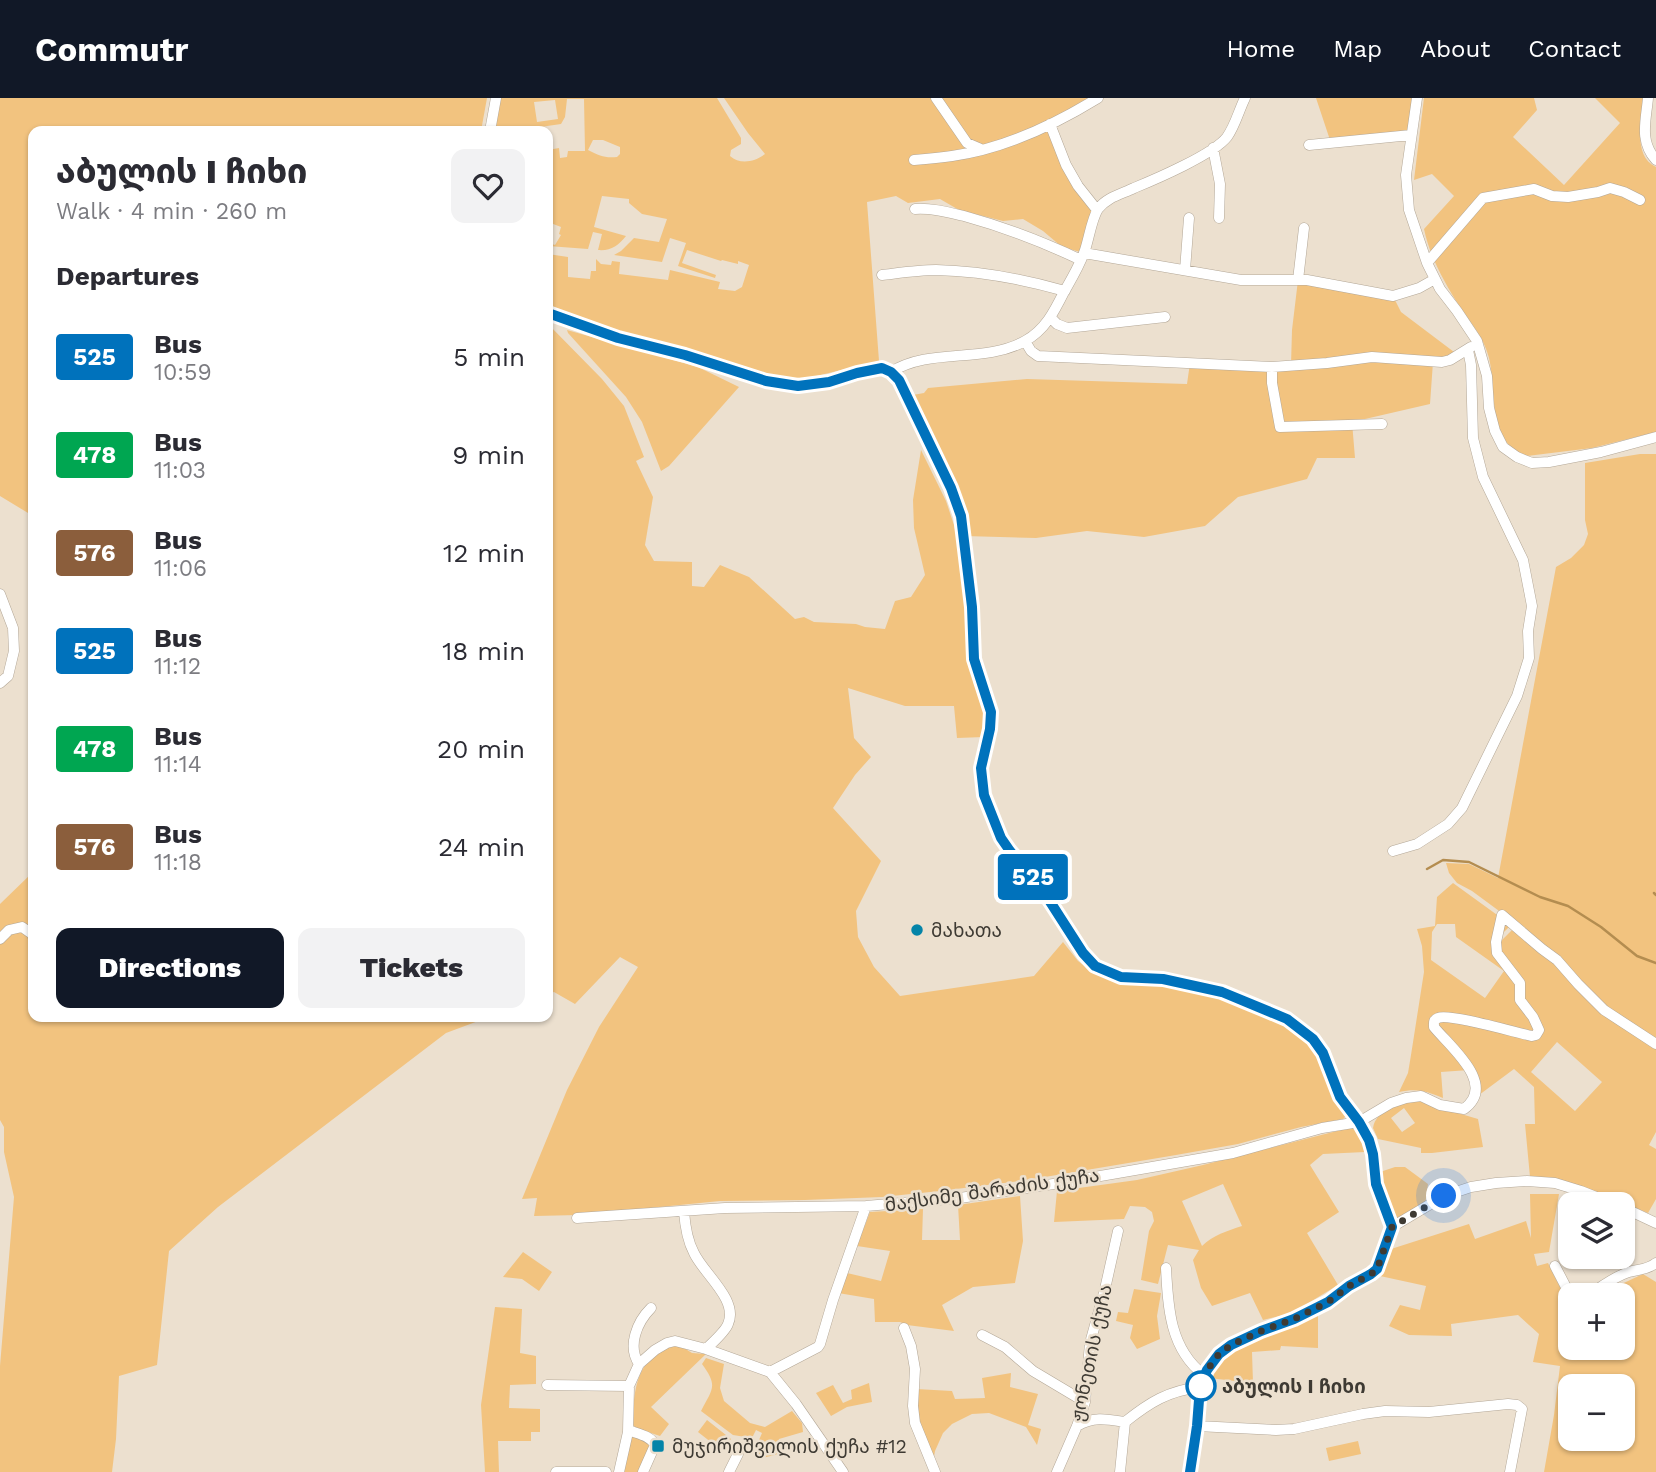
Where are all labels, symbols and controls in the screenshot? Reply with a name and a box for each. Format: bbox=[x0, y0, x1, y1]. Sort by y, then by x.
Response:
text: Commutr bbox=[35, 30, 188, 69]
text: Home bbox=[1227, 35, 1295, 63]
text: Map bbox=[1333, 35, 1382, 63]
text: About bbox=[1420, 35, 1490, 63]
text: Contact bbox=[1528, 35, 1621, 63]
button: heart bbox=[451, 149, 525, 223]
text: აბულის I ჩიხი bbox=[56, 152, 307, 191]
text: Walk · 4 min · 260 m bbox=[56, 198, 287, 225]
text: Departures bbox=[56, 261, 199, 291]
text: Bus bbox=[154, 329, 202, 359]
text: 5 min bbox=[453, 342, 525, 372]
text: 525 bbox=[73, 343, 116, 371]
text: 10:59 bbox=[154, 359, 212, 386]
text: Bus bbox=[154, 427, 202, 457]
text: 9 min bbox=[452, 440, 525, 470]
text: 478 bbox=[73, 441, 116, 469]
text: 11:03 bbox=[154, 457, 206, 484]
text: Bus bbox=[154, 525, 202, 555]
text: 12 min bbox=[443, 538, 525, 568]
text: 576 bbox=[73, 539, 116, 567]
text: 11:06 bbox=[154, 555, 207, 582]
text: Bus bbox=[154, 623, 202, 653]
text: 18 min bbox=[442, 636, 525, 666]
text: 525 bbox=[73, 637, 116, 665]
text: 11:12 bbox=[154, 653, 201, 680]
text: Bus bbox=[154, 721, 202, 751]
text: 20 min bbox=[437, 734, 525, 764]
text: 478 bbox=[73, 735, 116, 763]
text: 11:14 bbox=[154, 751, 202, 778]
text: Bus bbox=[154, 819, 202, 849]
text: 24 min bbox=[438, 832, 525, 862]
text: 576 bbox=[73, 833, 116, 861]
text: 11:18 bbox=[154, 849, 202, 876]
line badge: 525 bbox=[993, 854, 1073, 900]
text: 525 bbox=[1012, 863, 1054, 891]
place label: მახათა bbox=[931, 919, 1002, 942]
marker: მახათა bbox=[909, 922, 925, 938]
button: Directions bbox=[56, 928, 284, 1008]
button: Tickets bbox=[298, 928, 525, 1008]
street label: მაქსიმე შარაძის ქუჩა bbox=[883, 1164, 1101, 1216]
your location bbox=[1426, 1178, 1461, 1213]
map controls bbox=[1558, 1192, 1635, 1451]
button: layers bbox=[1558, 1192, 1635, 1269]
street label: ჟონეთის ქუჩა bbox=[1065, 1282, 1117, 1424]
button: + bbox=[1558, 1283, 1635, 1360]
marker: აბულის I ჩიხი bbox=[1186, 1371, 1216, 1401]
button: − bbox=[1558, 1374, 1635, 1451]
place label: აბულის I ჩიხი bbox=[1222, 1375, 1366, 1398]
place label: მუჯირიშვილის ქუჩა #12 bbox=[672, 1435, 907, 1459]
marker: მუჯირიშვილის ქუჩა #12 bbox=[650, 1438, 666, 1454]

